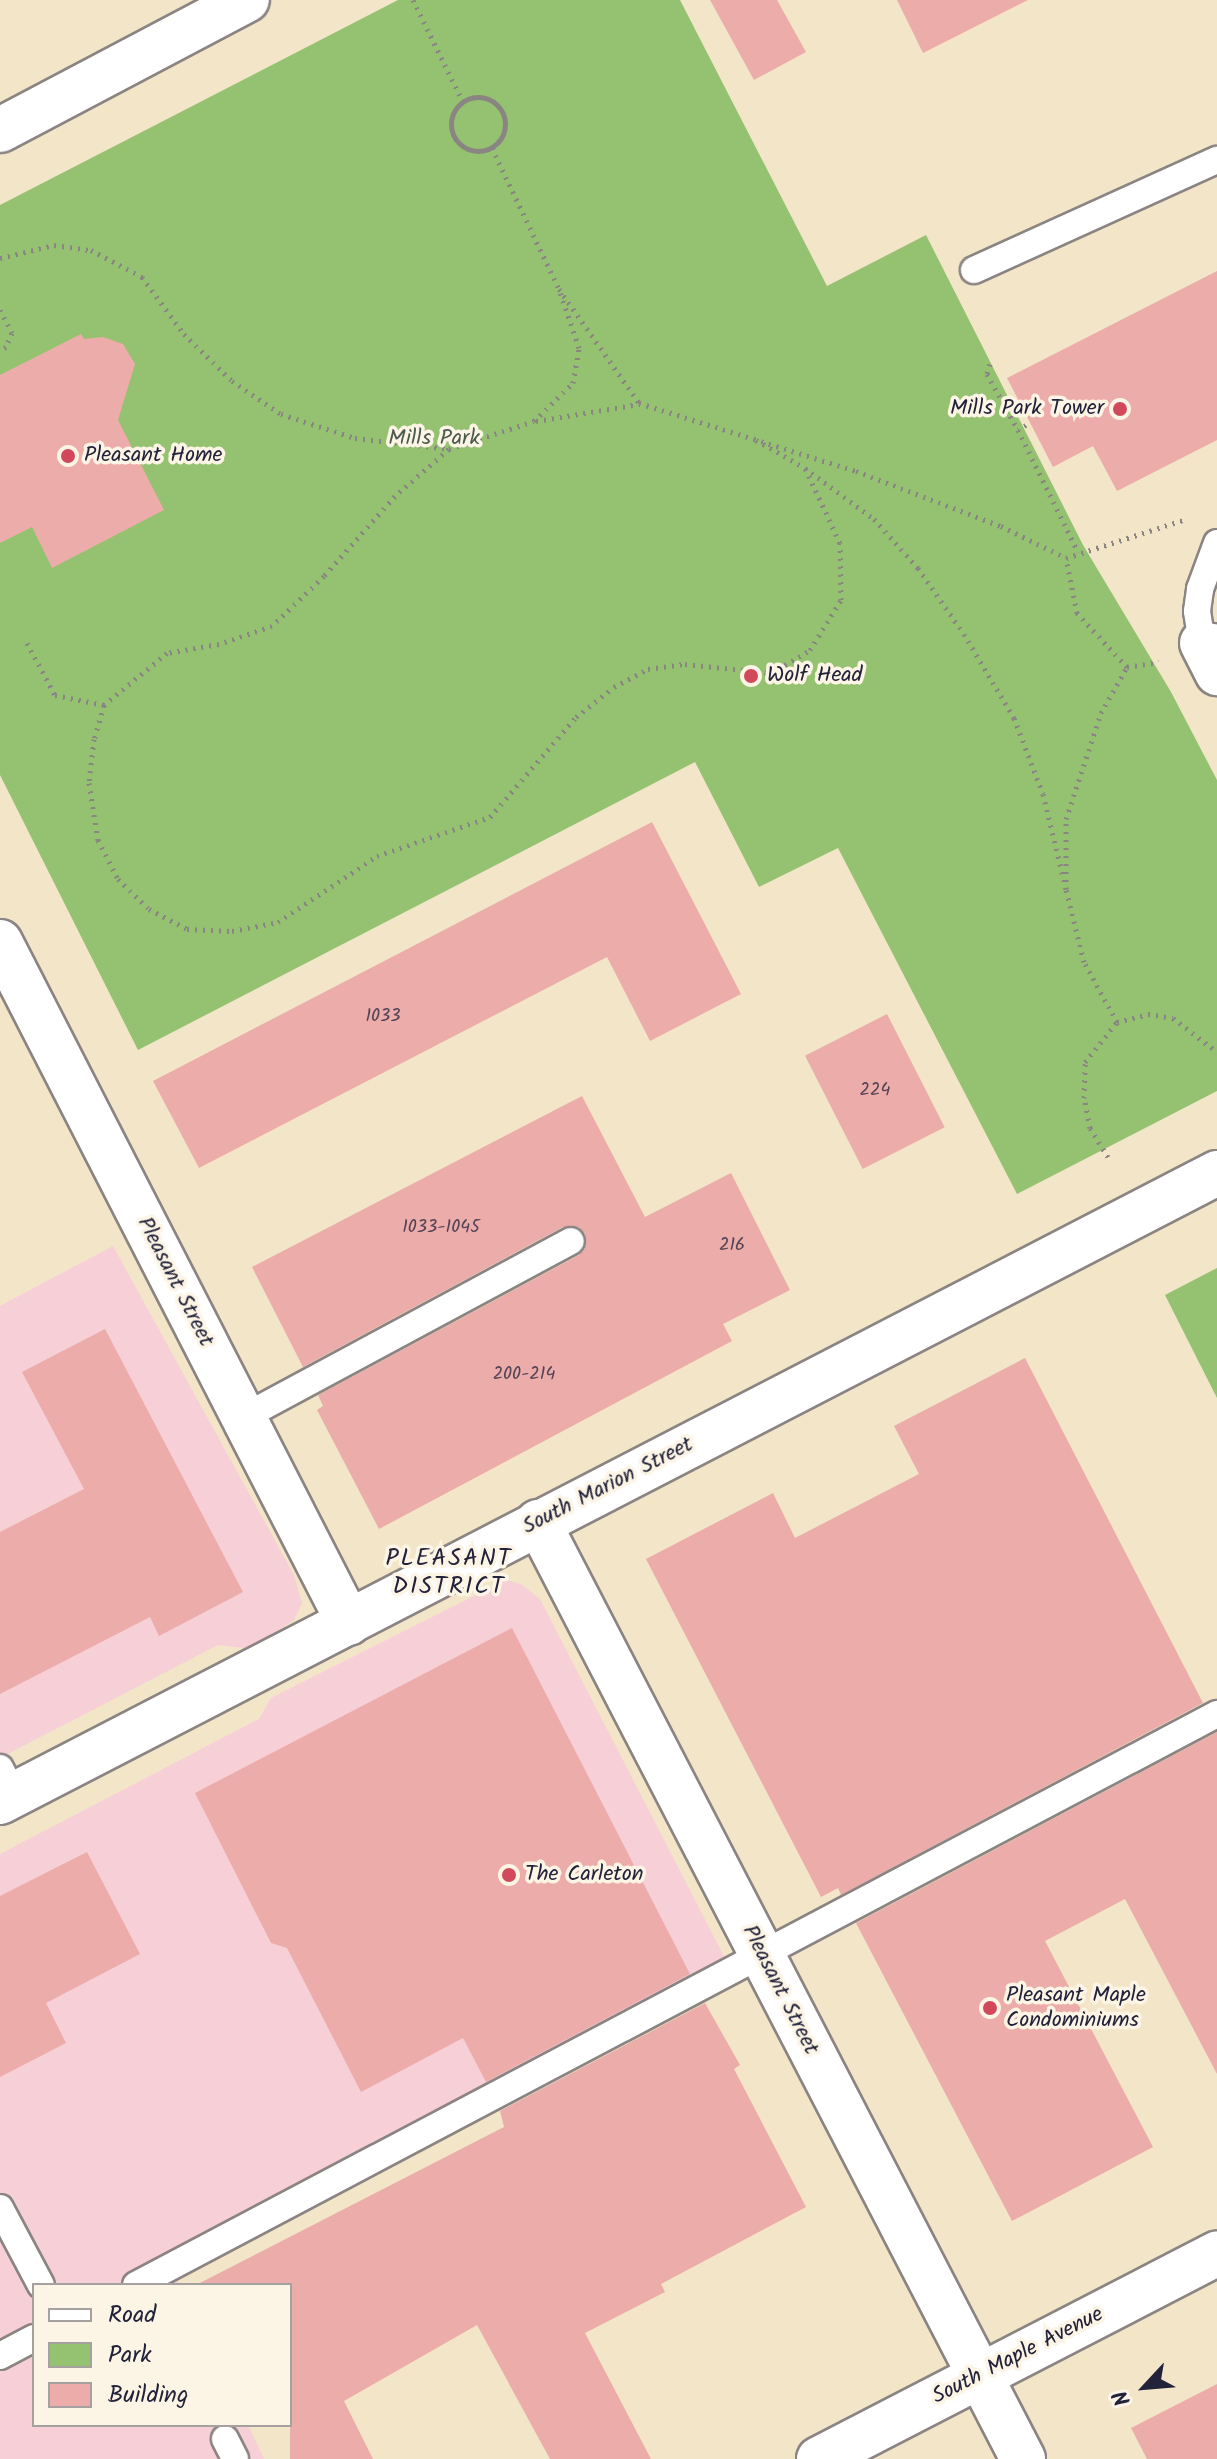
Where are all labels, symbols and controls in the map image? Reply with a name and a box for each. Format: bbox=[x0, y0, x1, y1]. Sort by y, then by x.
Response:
place label: Mills Park Tower bbox=[950, 396, 1104, 422]
marker: Mills Park Tower bbox=[1111, 400, 1129, 418]
park label: Mills Park bbox=[388, 426, 480, 452]
place label: Pleasant Home bbox=[84, 443, 222, 469]
marker: Pleasant Home bbox=[59, 447, 77, 465]
place label: Wolf Head bbox=[767, 663, 863, 689]
marker: Wolf Head bbox=[742, 667, 760, 685]
house number: 1033 bbox=[365, 1006, 401, 1028]
house number: 224 bbox=[860, 1080, 890, 1102]
street label: Pleasant Street bbox=[131, 1213, 219, 1351]
house number: 1033-1045 bbox=[402, 1217, 480, 1239]
house number: 216 bbox=[719, 1235, 745, 1257]
house number: 200-214 bbox=[493, 1364, 555, 1386]
street label: South Marion Street bbox=[518, 1432, 698, 1540]
district label: PLEASANT DISTRICT bbox=[385, 1545, 513, 1601]
place label: The Carleton bbox=[525, 1862, 644, 1888]
marker: The Carleton bbox=[500, 1866, 518, 1884]
street label: Pleasant Street bbox=[736, 1921, 824, 2059]
place label: Pleasant Maple Condominiums bbox=[1006, 1982, 1146, 2034]
marker: Pleasant Maple Condominiums bbox=[981, 1999, 999, 2017]
legend bbox=[32, 2283, 292, 2427]
text: Road bbox=[108, 2296, 156, 2335]
street label: South Maple Avenue bbox=[928, 2301, 1108, 2411]
text: Park bbox=[108, 2336, 152, 2375]
north arrow bbox=[1105, 2347, 1185, 2427]
text: Building bbox=[108, 2376, 188, 2415]
text: N bbox=[1104, 2384, 1142, 2412]

